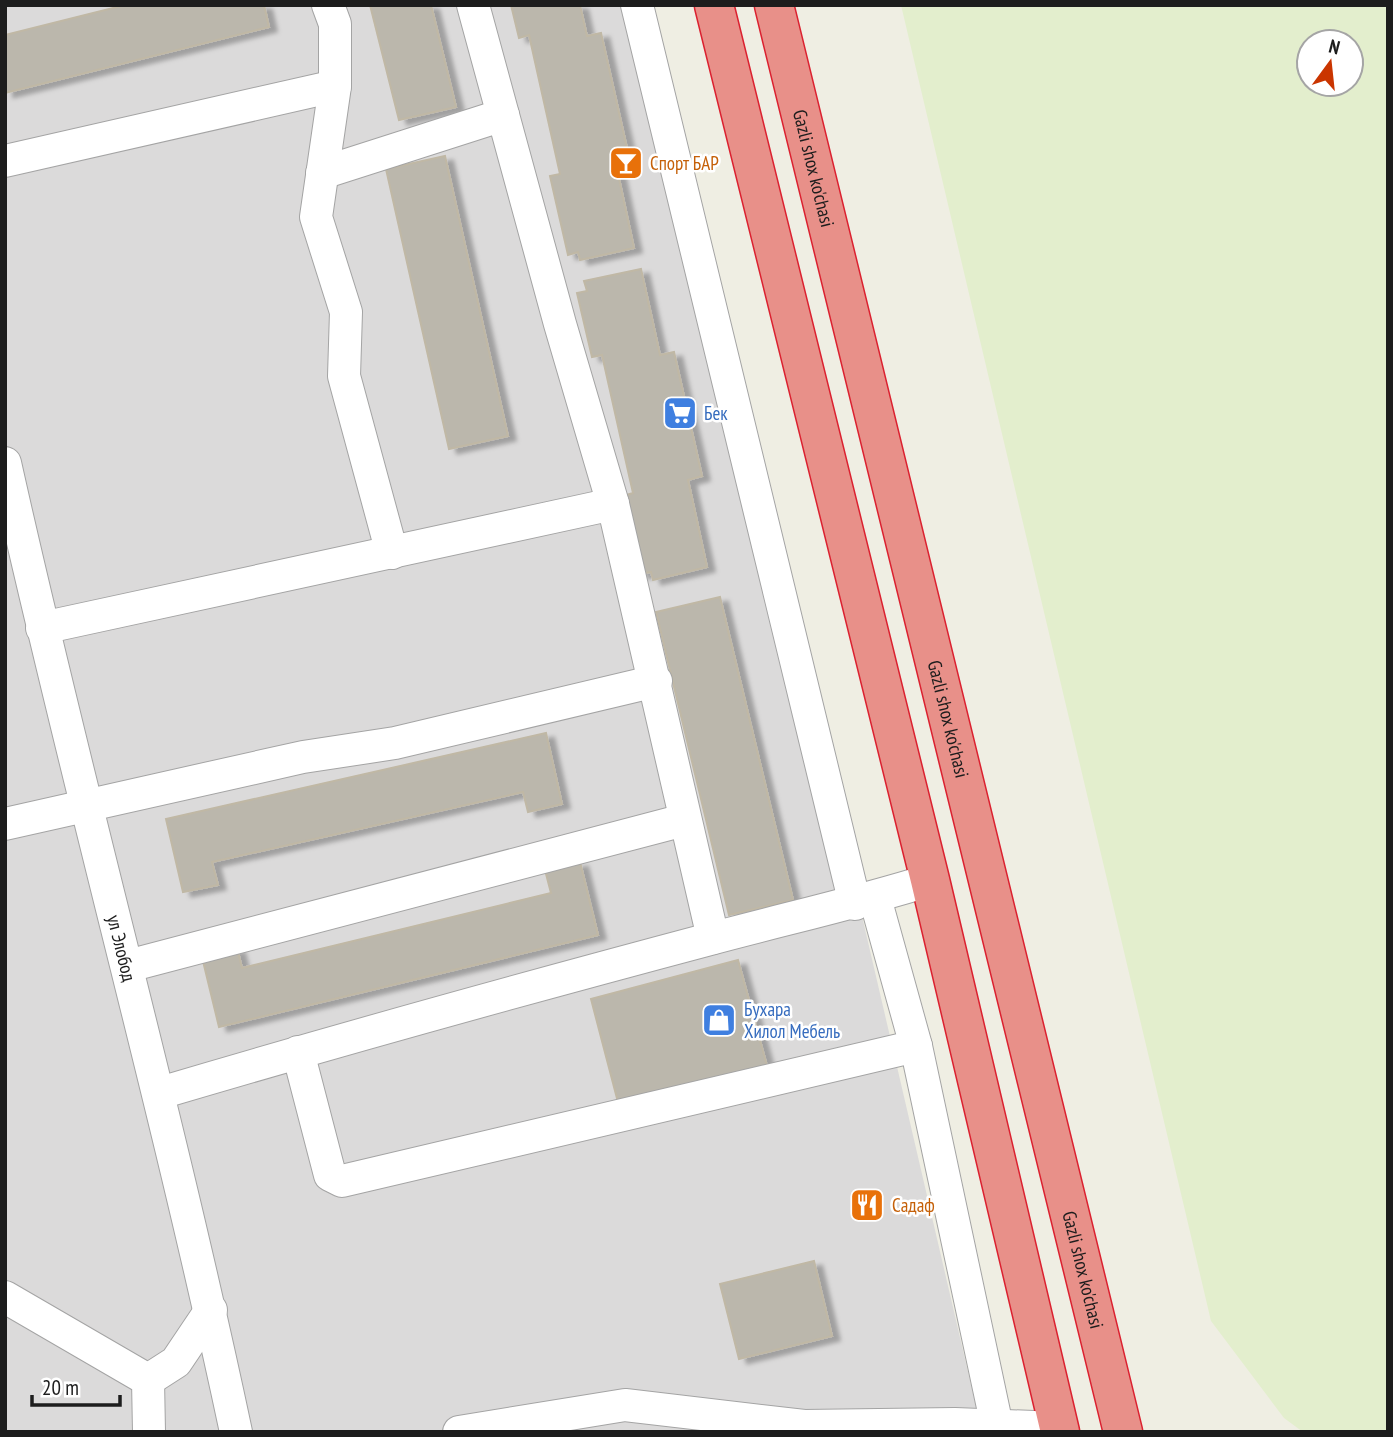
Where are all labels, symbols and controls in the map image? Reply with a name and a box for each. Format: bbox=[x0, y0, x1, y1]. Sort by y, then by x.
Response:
north arrow bbox=[1295, 28, 1365, 98]
text: N bbox=[1326, 34, 1342, 59]
street label: Gazli shox ko'chasi bbox=[788, 107, 840, 229]
bar icon: Спорт БАР bbox=[607, 144, 645, 182]
place label: Спорт БАР bbox=[650, 151, 719, 175]
supermarket icon: Бек bbox=[661, 394, 699, 432]
place label: Бек bbox=[704, 401, 728, 425]
street label: Gazli shox ko'chasi bbox=[923, 658, 975, 780]
street label: ул Элобод bbox=[102, 912, 142, 985]
place label: Бухара Хилол Мебель bbox=[744, 997, 840, 1043]
shop icon: Бухара Хилол Мебель bbox=[700, 1001, 738, 1039]
restaurant icon: Садаф bbox=[848, 1186, 886, 1224]
place label: Садаф bbox=[892, 1193, 935, 1217]
street label: Gazli shox ko'chasi bbox=[1057, 1208, 1109, 1331]
scale bar bbox=[32, 1364, 119, 1408]
text: 20 m bbox=[42, 1374, 79, 1401]

